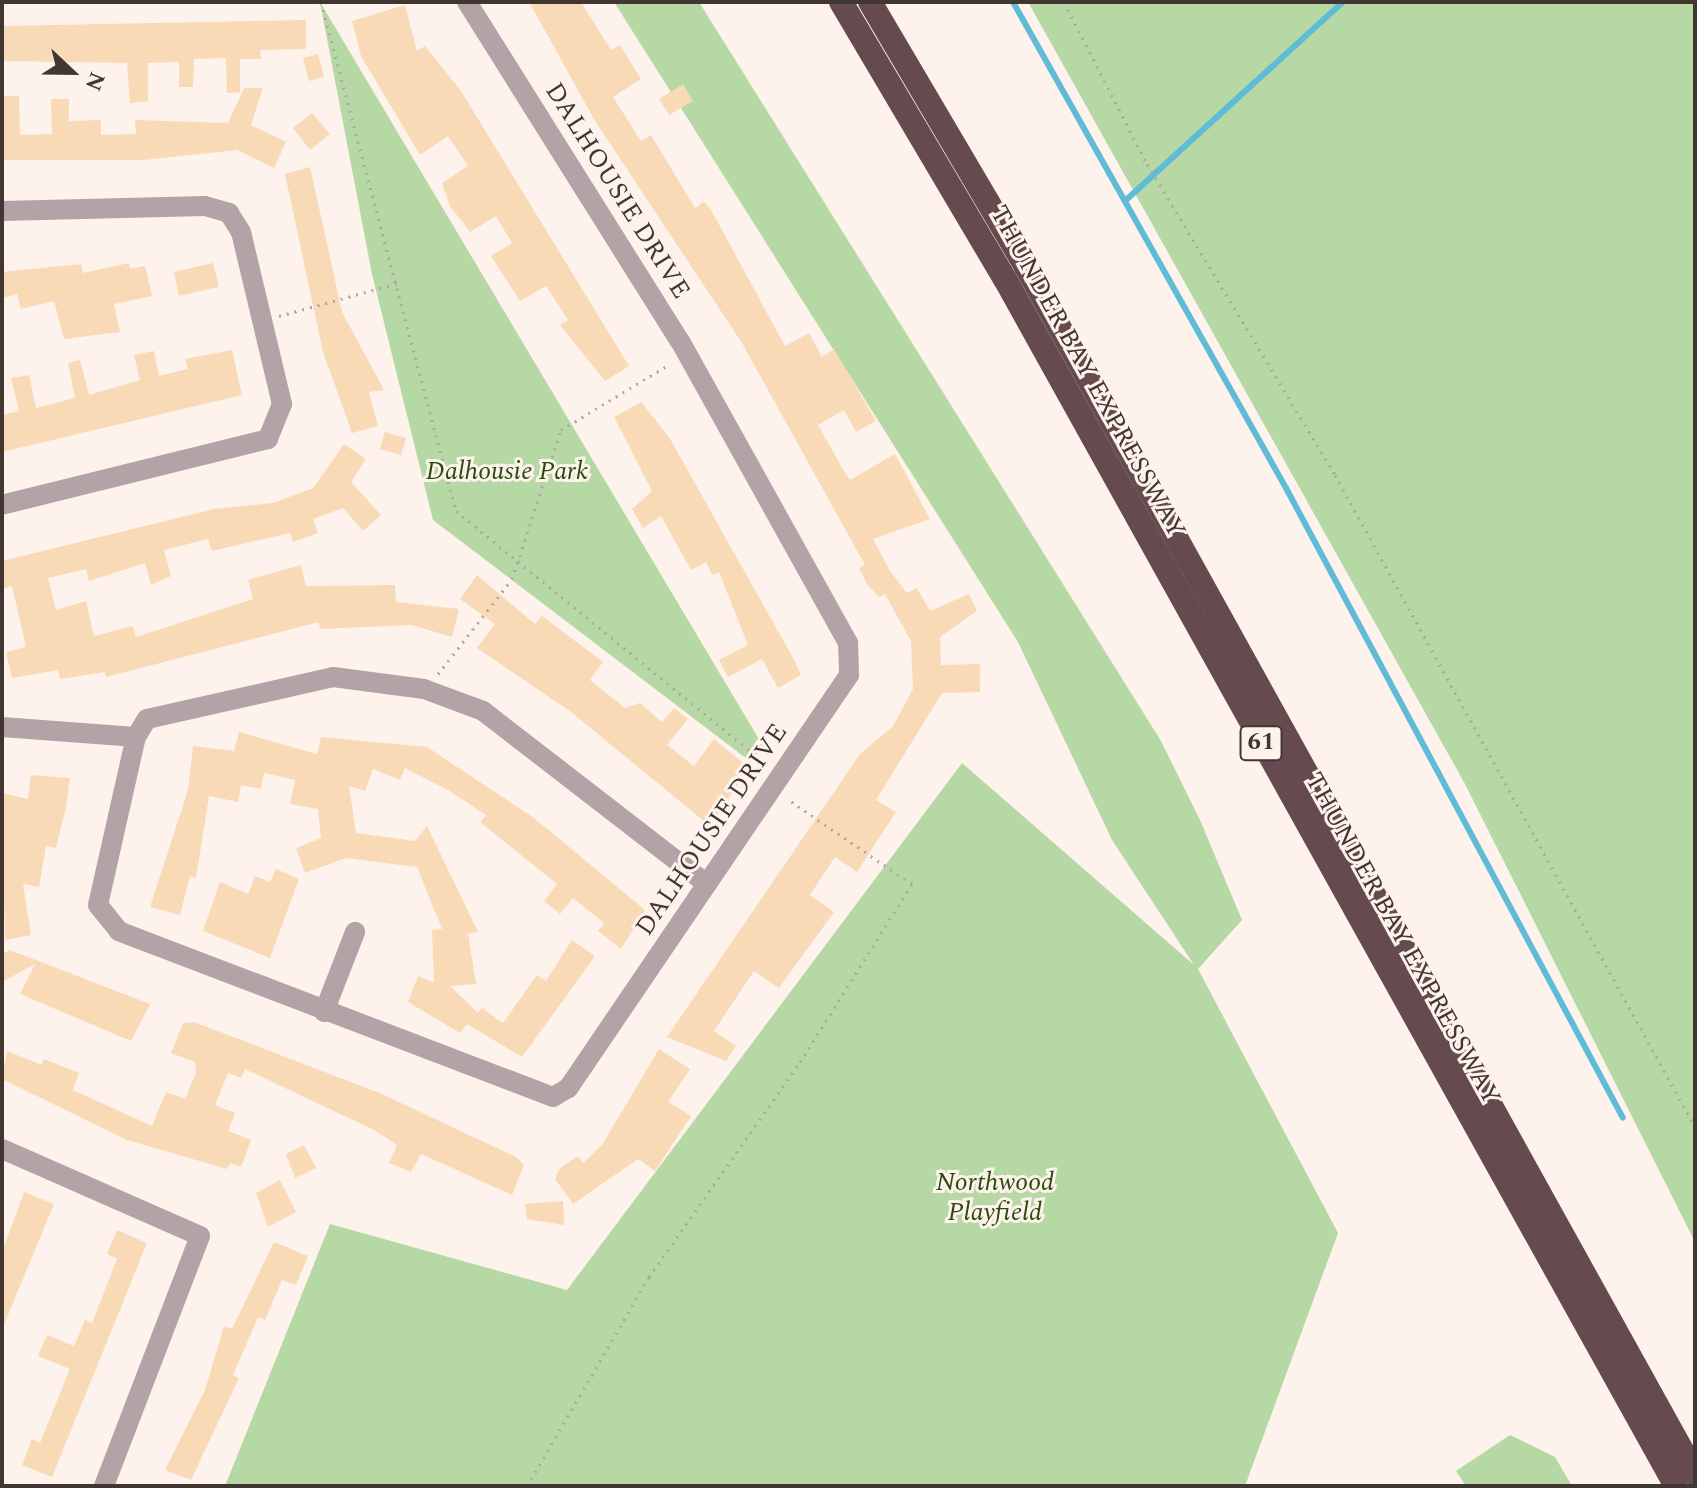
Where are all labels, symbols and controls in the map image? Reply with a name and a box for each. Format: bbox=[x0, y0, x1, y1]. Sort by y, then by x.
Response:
north arrow bbox=[32, 32, 112, 112]
text: N bbox=[76, 67, 113, 96]
street label: DALHOUSIE DRIVE bbox=[538, 77, 696, 305]
street label: THUNDER BAY EXPRESSWAY bbox=[982, 200, 1192, 544]
park label: Dalhousie Park bbox=[426, 456, 588, 488]
street label: DALHOUSIE DRIVE bbox=[629, 718, 795, 942]
road number: 61 bbox=[1239, 723, 1283, 763]
street label: THUNDER BAY EXPRESSWAY bbox=[1297, 767, 1507, 1111]
park label: Northwood Playfield bbox=[936, 1167, 1054, 1228]

